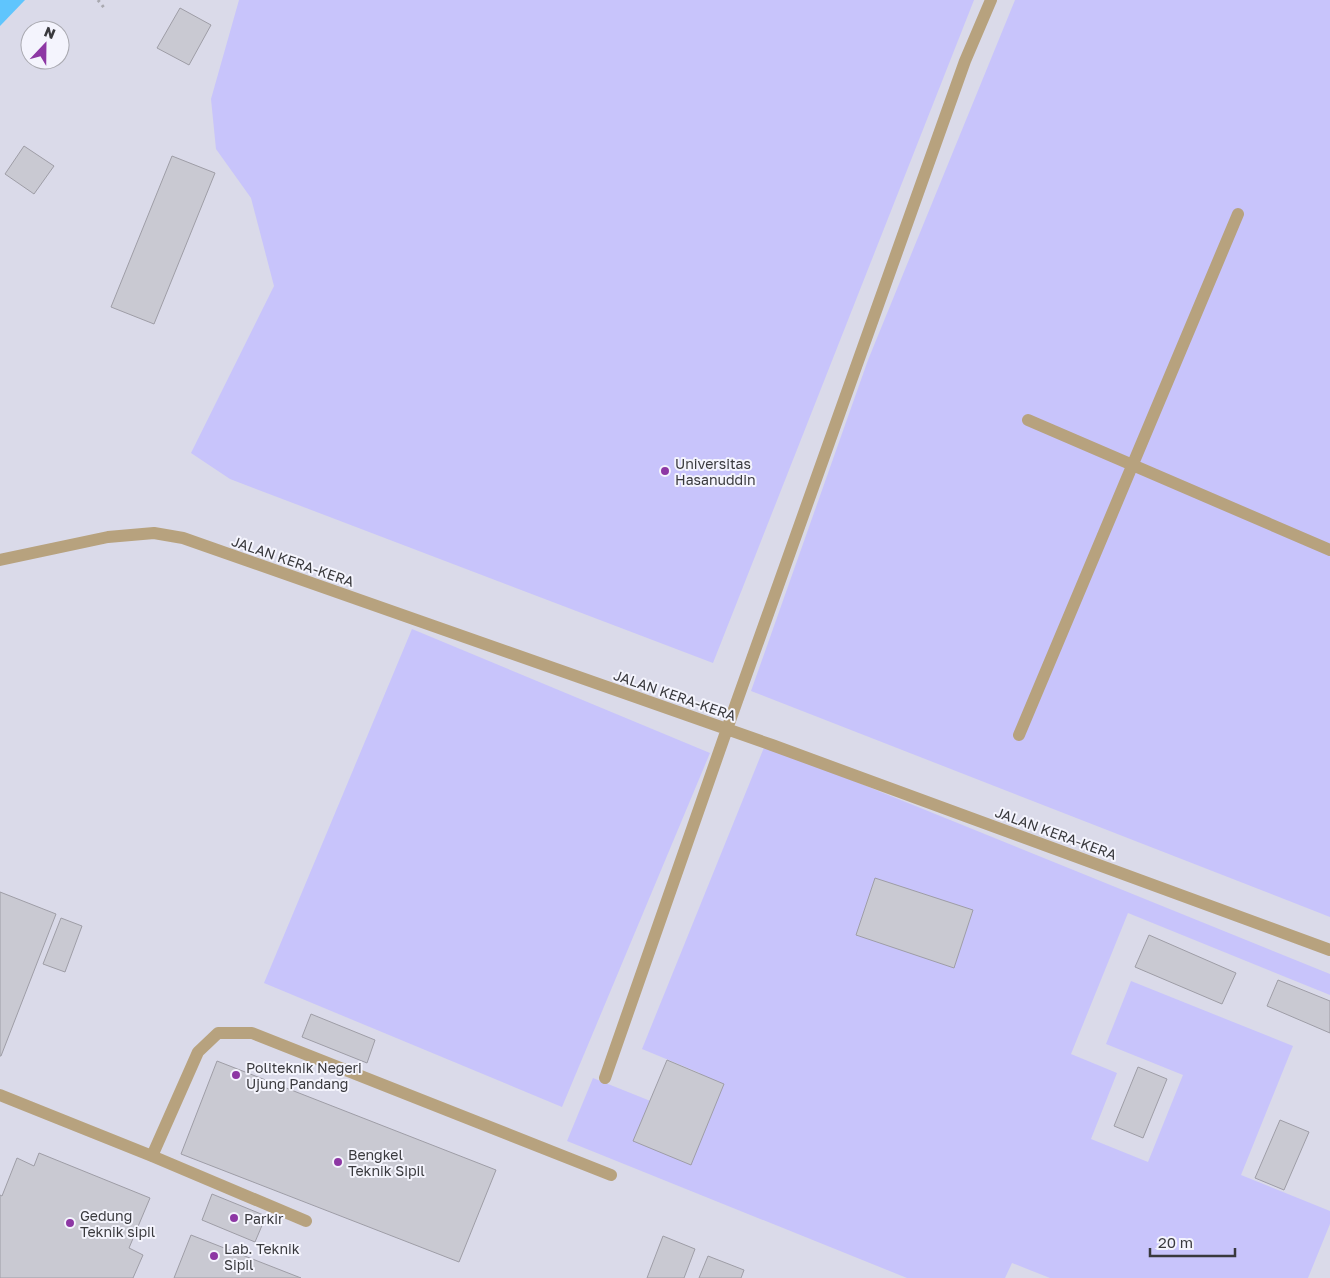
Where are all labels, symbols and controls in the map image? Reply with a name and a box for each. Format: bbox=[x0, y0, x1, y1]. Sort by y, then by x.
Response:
north arrow bbox=[20, 20, 70, 70]
text: N bbox=[42, 23, 58, 42]
place label: Universitas Hasanuddin bbox=[675, 455, 756, 488]
marker: Universitas Hasanuddin bbox=[659, 465, 671, 477]
street label: JALAN KERA-KERA bbox=[230, 532, 357, 590]
street label: JALAN KERA-KERA bbox=[612, 666, 739, 724]
street label: JALAN KERA-KERA bbox=[993, 803, 1120, 863]
place label: Politeknik Negeri Ujung Pandang bbox=[246, 1059, 362, 1092]
marker: Politeknik Negeri Ujung Pandang bbox=[230, 1069, 242, 1081]
place label: Bengkel Teknik Sipil bbox=[348, 1146, 425, 1179]
marker: Bengkel Teknik Sipil bbox=[332, 1156, 344, 1168]
place label: Gedung Teknik sipil bbox=[80, 1207, 155, 1240]
place label: Parkir bbox=[244, 1210, 284, 1227]
marker: Parkir bbox=[228, 1212, 240, 1224]
marker: Gedung Teknik sipil bbox=[64, 1217, 76, 1229]
scale bar bbox=[1150, 1226, 1235, 1258]
text: 20 m bbox=[1158, 1233, 1193, 1251]
place label: Lab. Teknik Sipil bbox=[224, 1240, 300, 1273]
marker: Lab. Teknik Sipil bbox=[208, 1250, 220, 1262]

